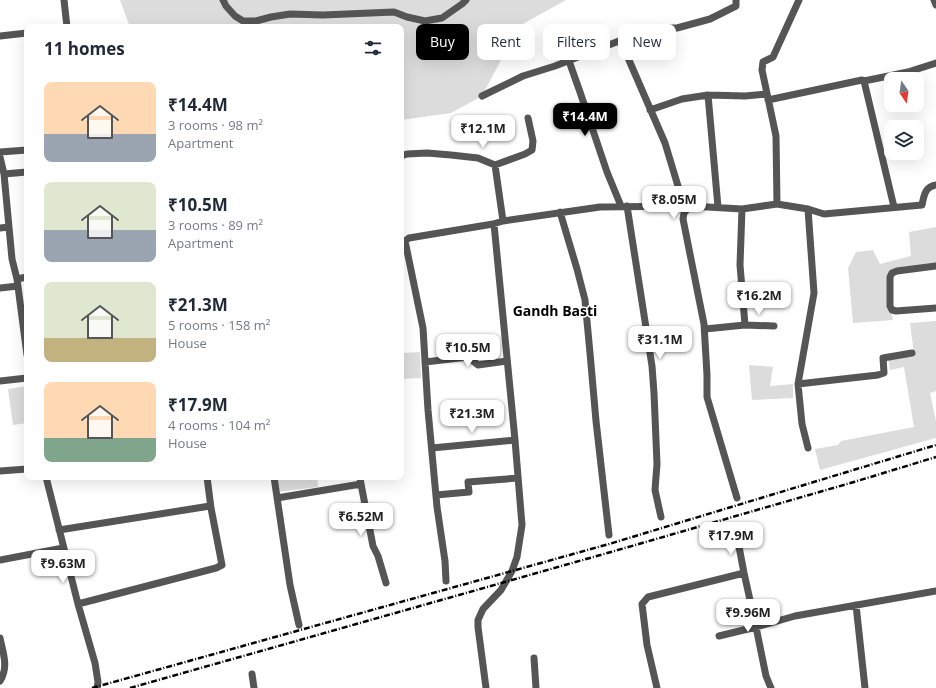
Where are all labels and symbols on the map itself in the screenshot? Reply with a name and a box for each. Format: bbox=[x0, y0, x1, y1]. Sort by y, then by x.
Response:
north arrow bbox=[884, 72, 924, 112]
pin: ₹14.4M bbox=[552, 103, 618, 137]
pin: ₹12.1M bbox=[450, 115, 516, 149]
pin: ₹8.05M bbox=[641, 186, 707, 220]
pin: ₹16.2M bbox=[726, 282, 792, 316]
district label: Gandh Basti bbox=[513, 301, 597, 320]
pin: ₹31.1M bbox=[627, 326, 693, 360]
pin: ₹10.5M bbox=[435, 334, 501, 368]
pin: ₹21.3M bbox=[439, 400, 505, 434]
pin: ₹6.52M bbox=[328, 503, 394, 537]
pin: ₹17.9M bbox=[698, 522, 764, 556]
pin: ₹9.63M bbox=[30, 550, 96, 584]
pin: ₹9.96M bbox=[715, 599, 781, 633]

